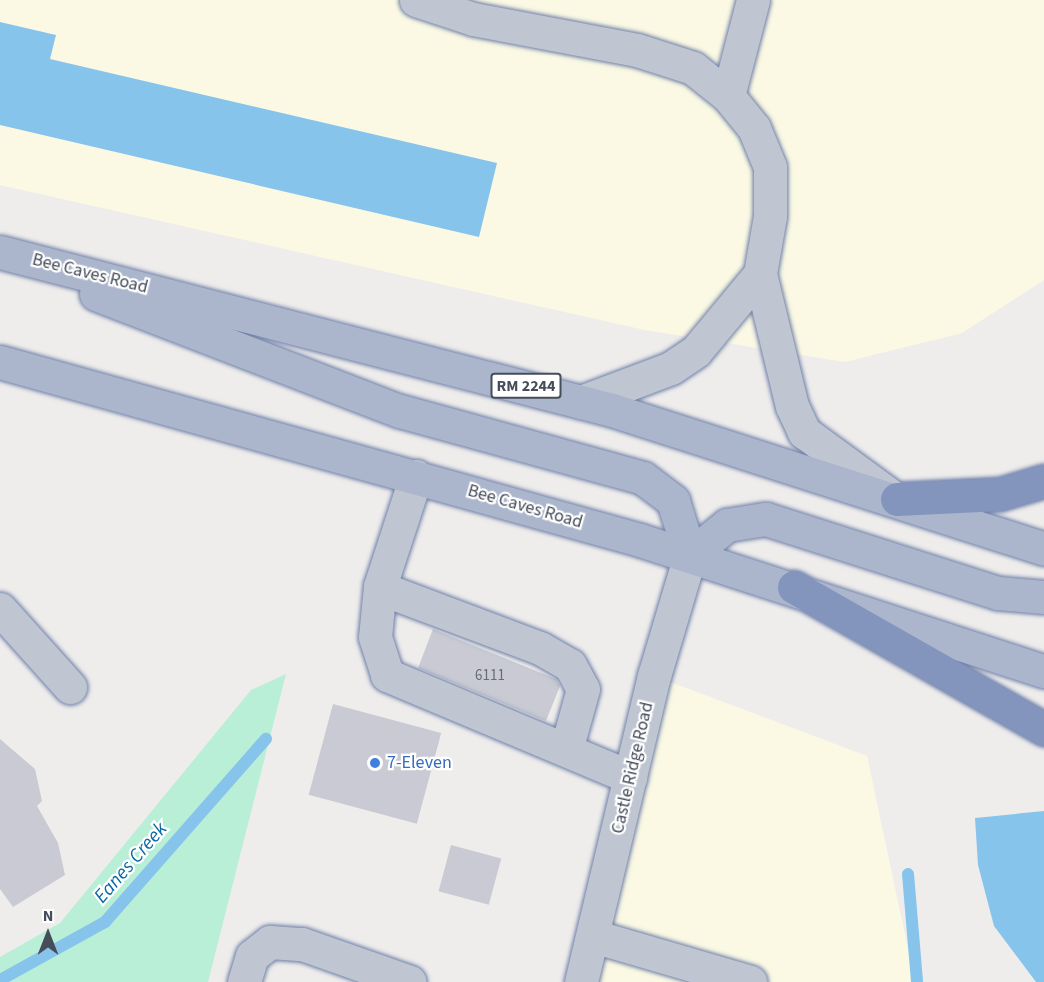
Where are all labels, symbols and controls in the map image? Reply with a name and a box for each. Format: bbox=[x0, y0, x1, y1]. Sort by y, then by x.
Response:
street label: Bee Caves Road bbox=[30, 249, 150, 299]
road number: RM 2244 bbox=[490, 373, 562, 399]
street label: Bee Caves Road bbox=[465, 480, 585, 534]
house number: 6111 bbox=[475, 667, 505, 685]
street label: Castle Ridge Road bbox=[607, 700, 659, 836]
place label: 7-Eleven bbox=[387, 752, 452, 774]
marker: 7-Eleven bbox=[368, 756, 382, 770]
water label: Eanes Creek bbox=[89, 818, 173, 908]
north arrow bbox=[18, 904, 78, 964]
text: N bbox=[43, 905, 53, 927]

